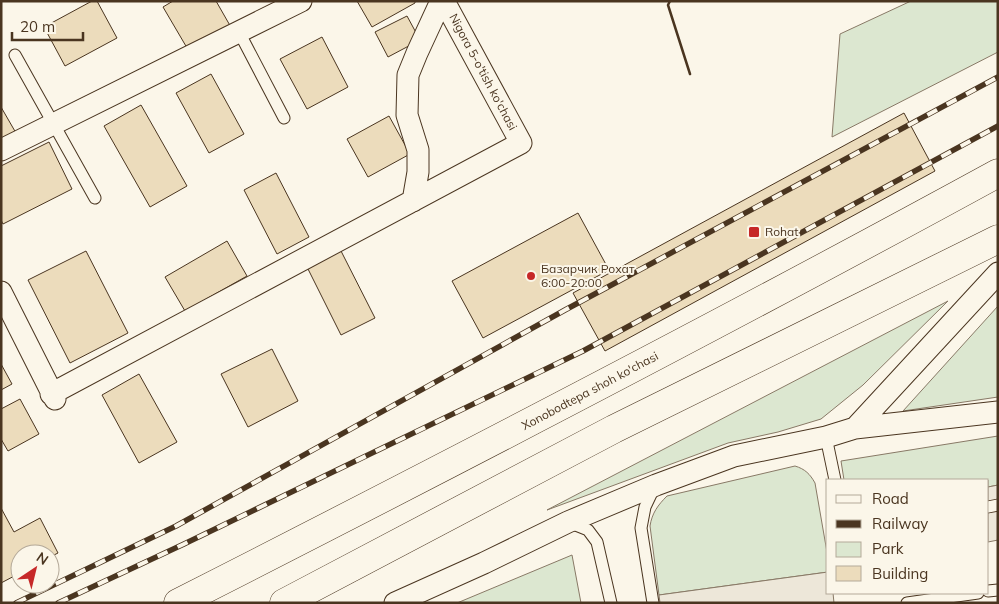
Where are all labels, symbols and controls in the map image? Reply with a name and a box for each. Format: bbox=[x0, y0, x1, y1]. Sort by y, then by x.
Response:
scale bar bbox=[12, 10, 84, 42]
street label: Nigora 5-o'tish ko'chasi bbox=[446, 11, 521, 133]
text: 20 m bbox=[20, 17, 55, 36]
place label: Rohat bbox=[765, 224, 798, 239]
marker: Rohat bbox=[747, 225, 761, 239]
place label: Базарчик Рохат 6:00-20:00 bbox=[541, 261, 635, 290]
marker: Базарчик Рохат 6:00-20:00 bbox=[525, 270, 537, 282]
street label: Xonobodtepa shoh ko'chasi bbox=[519, 348, 661, 433]
legend bbox=[826, 479, 989, 594]
text: Road bbox=[872, 489, 909, 508]
text: Railway bbox=[872, 514, 928, 533]
text: Park bbox=[872, 539, 904, 558]
north arrow bbox=[10, 544, 60, 594]
text: N bbox=[33, 548, 52, 569]
text: Building bbox=[872, 564, 928, 583]

